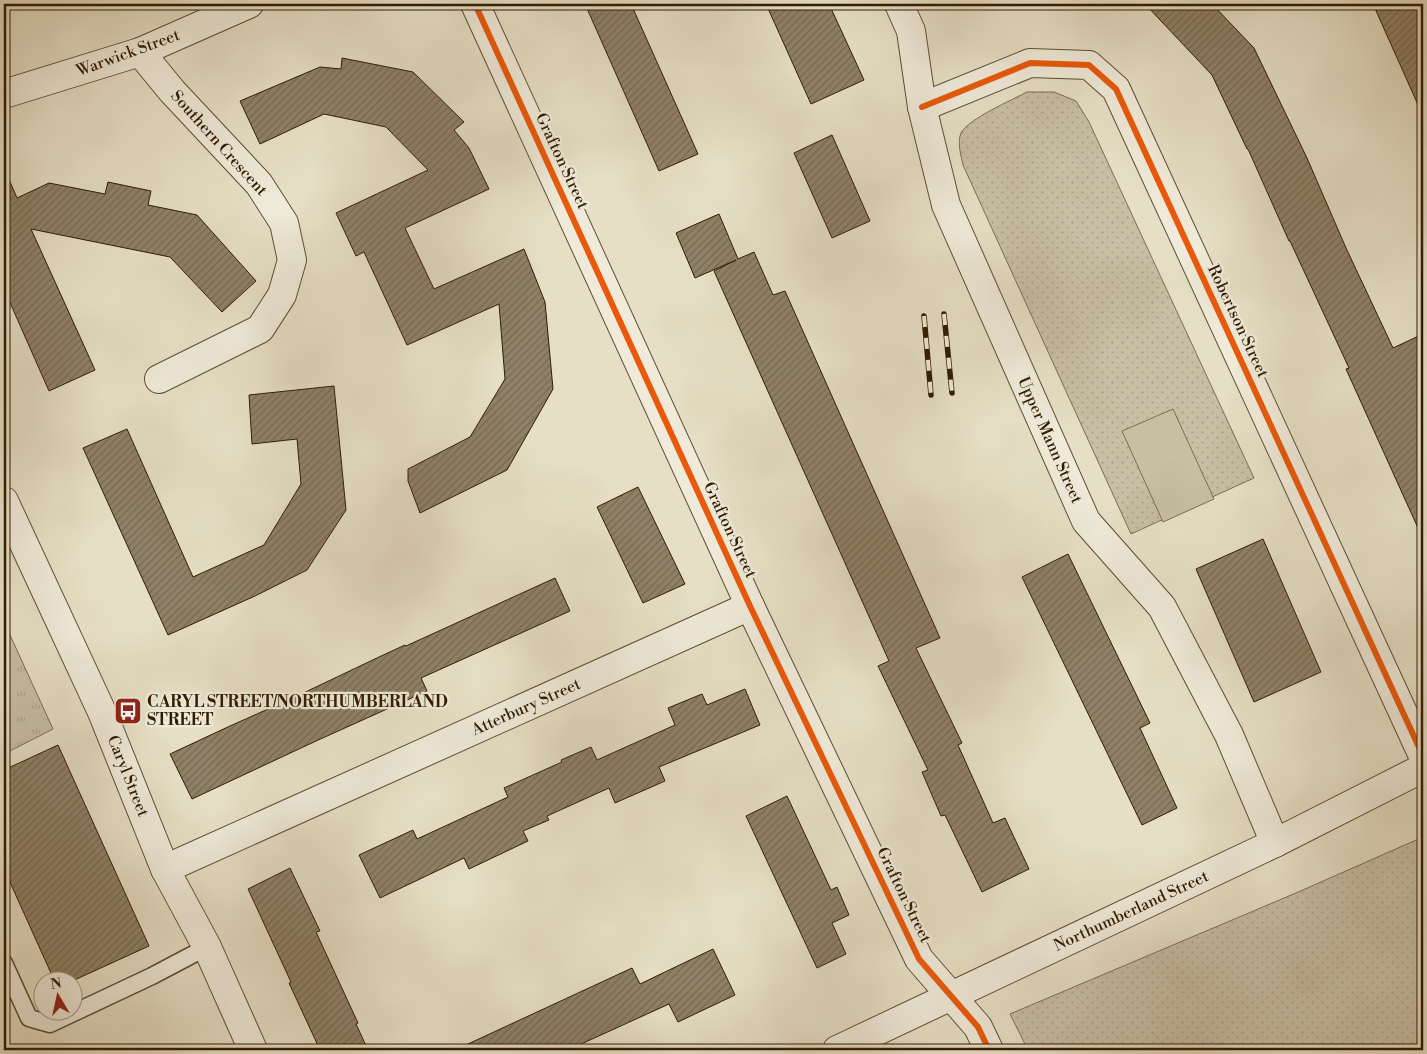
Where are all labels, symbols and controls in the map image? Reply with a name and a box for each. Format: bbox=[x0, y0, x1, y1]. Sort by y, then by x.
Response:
street label: Warwick Street bbox=[73, 25, 183, 81]
street label: Southern Crescent bbox=[166, 86, 272, 200]
street label: Grafton Street bbox=[531, 110, 593, 213]
street label: Robertson Street bbox=[1203, 261, 1273, 381]
street label: Upper Mann Street bbox=[1013, 374, 1087, 507]
street label: Grafton Street bbox=[699, 479, 761, 582]
street label: Atterbury Street bbox=[467, 674, 584, 740]
place label: CARYL STREET/NORTHUMBERLAND STREET bbox=[147, 692, 448, 730]
bus stop icon: CARYL STREET/NORTHUMBERLAND STREET bbox=[113, 696, 143, 726]
street label: Caryl Street bbox=[103, 732, 153, 820]
street label: Grafton Street bbox=[872, 844, 936, 946]
street label: Northumberland Street bbox=[1050, 866, 1212, 956]
north arrow bbox=[32, 972, 82, 1022]
text: N bbox=[49, 974, 63, 994]

